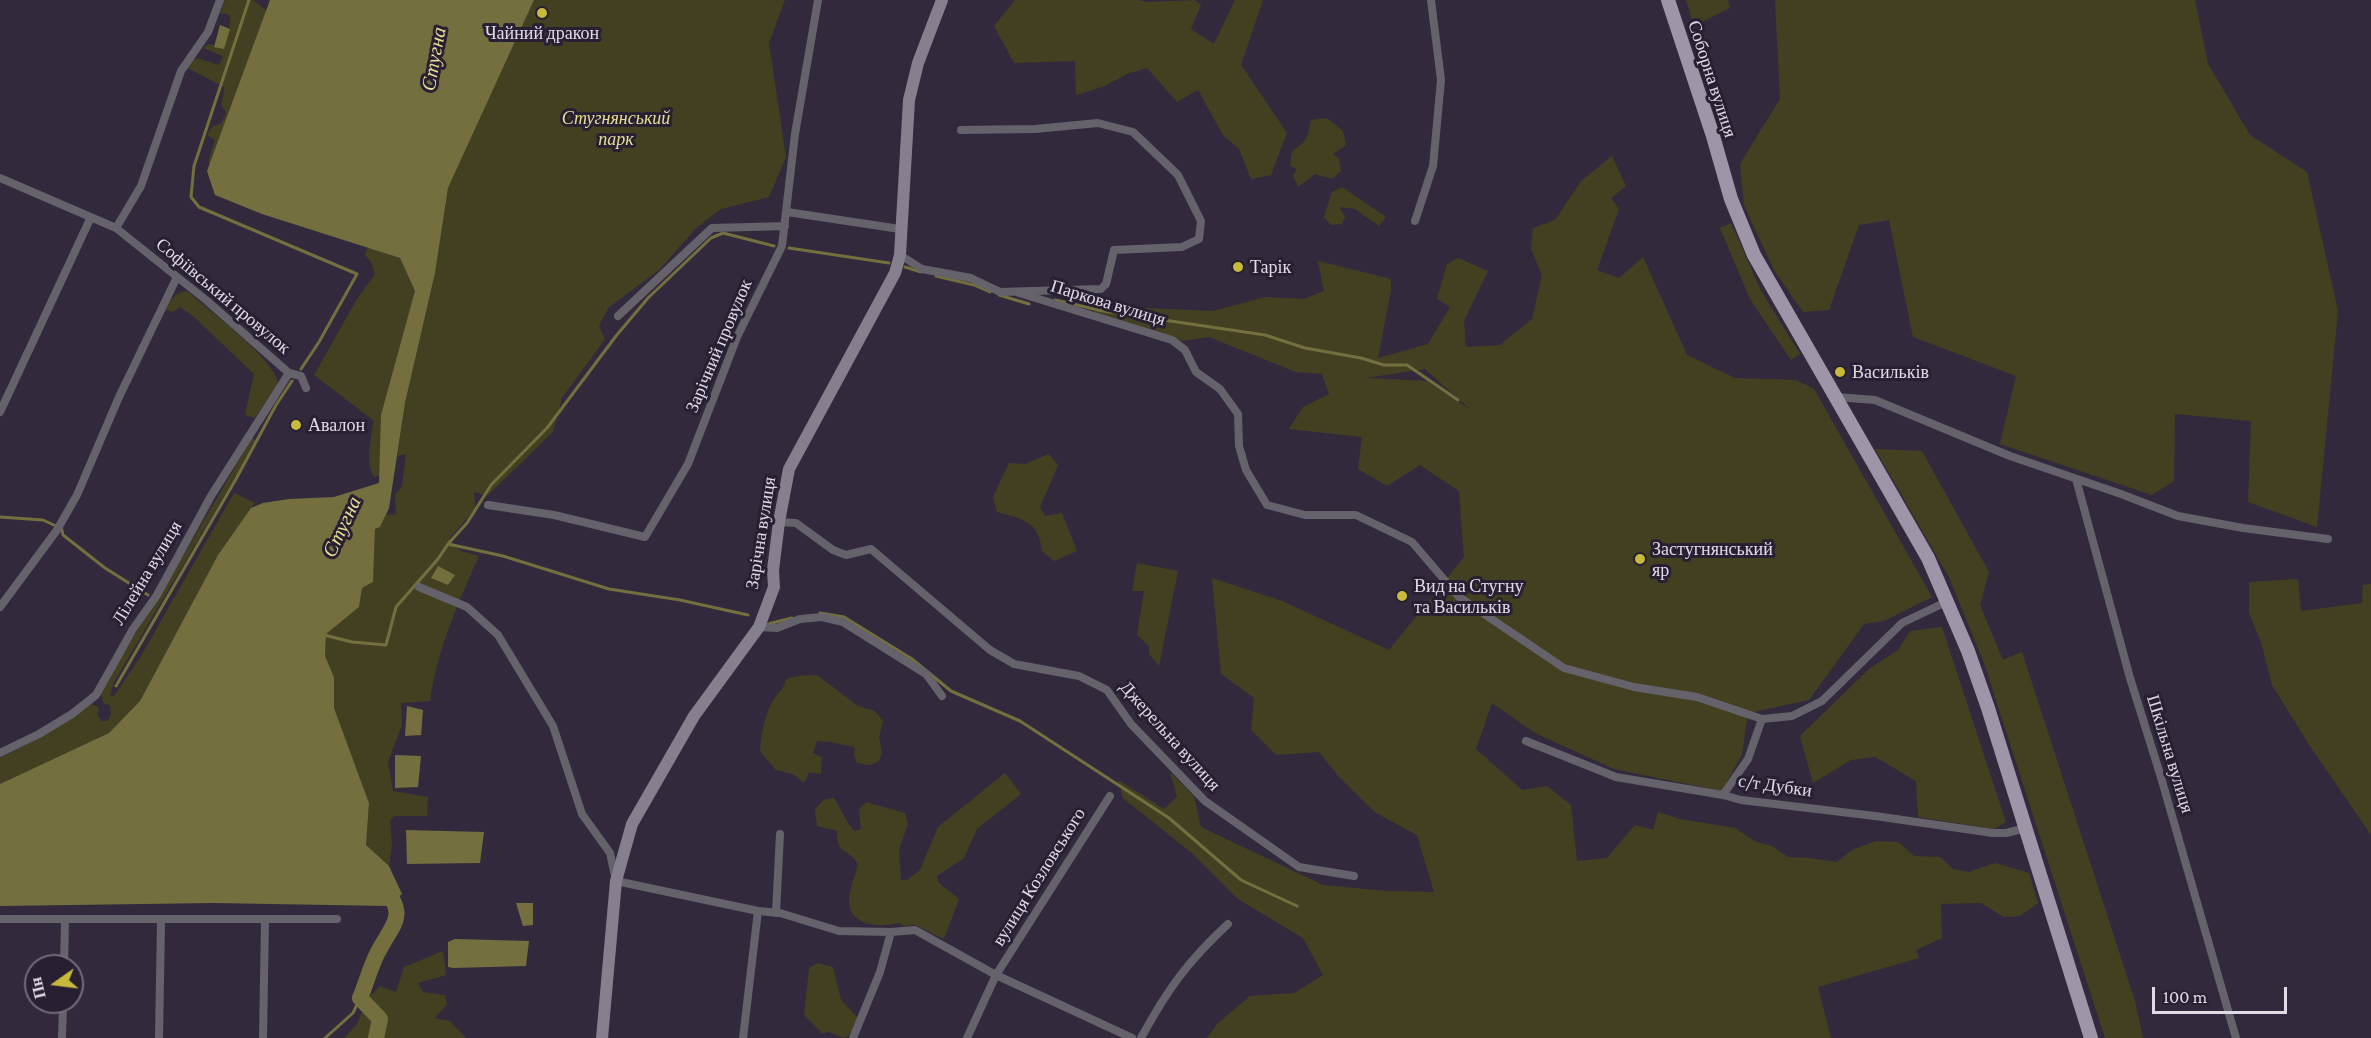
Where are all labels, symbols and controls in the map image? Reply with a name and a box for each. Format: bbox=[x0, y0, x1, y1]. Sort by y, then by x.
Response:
marker: Чайний дракон bbox=[535, 6, 549, 20]
street label: Соборна вулиця bbox=[1683, 18, 1741, 140]
place label: Чайний дракон bbox=[485, 22, 599, 44]
water label: Стугна bbox=[417, 25, 451, 93]
park label: Стугнянський парк bbox=[562, 107, 670, 150]
street label: Софіївський провулок bbox=[151, 233, 295, 359]
place label: Тарік bbox=[1250, 256, 1291, 278]
marker: Тарік bbox=[1231, 260, 1245, 274]
street label: Паркова вулиця bbox=[1048, 275, 1168, 331]
street label: Зарічний провулок bbox=[681, 276, 757, 416]
place label: Васильків bbox=[1852, 361, 1929, 383]
marker: Васильків bbox=[1833, 365, 1847, 379]
place label: Авалон bbox=[308, 414, 365, 436]
marker: Авалон bbox=[289, 418, 303, 432]
street label: Зарічна вулиця bbox=[741, 475, 781, 591]
water label: Стугна bbox=[318, 493, 366, 561]
street label: Лілейна вулиця bbox=[108, 517, 186, 629]
place label: Застугнянський яр bbox=[1652, 538, 1773, 580]
marker: Застугнянський яр bbox=[1633, 552, 1647, 566]
place label: Вид на Стугну та Васильків bbox=[1414, 575, 1524, 618]
marker: Вид на Стугну та Васильків bbox=[1395, 589, 1409, 603]
street label: Джерельна вулиця bbox=[1115, 677, 1225, 795]
street label: Шкільна вулиця bbox=[2142, 692, 2198, 816]
street label: с/т Дубки bbox=[1737, 770, 1813, 802]
street label: вулиця Козловського bbox=[988, 804, 1090, 950]
north arrow bbox=[24, 954, 84, 1014]
text: Пн bbox=[27, 975, 49, 1001]
scale bar bbox=[2155, 975, 2290, 1013]
text: 100 m bbox=[2163, 987, 2207, 1007]

